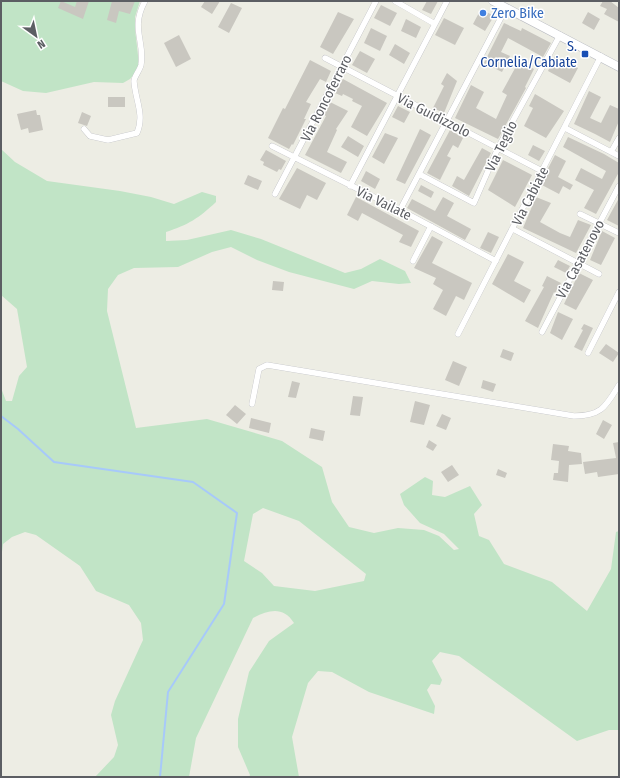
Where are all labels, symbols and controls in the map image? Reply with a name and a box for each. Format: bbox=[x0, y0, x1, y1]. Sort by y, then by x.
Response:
place label: Zero Bike bbox=[491, 5, 544, 22]
marker: Zero Bike bbox=[478, 8, 488, 18]
north arrow bbox=[16, 16, 56, 56]
text: N bbox=[35, 37, 47, 51]
place label: S. Cornelia/Cabiate bbox=[480, 38, 577, 71]
marker: S. Cornelia/Cabiate bbox=[580, 49, 590, 59]
street label: Via Roncoferraro bbox=[297, 52, 356, 144]
street label: Via Guidizzolo bbox=[394, 90, 473, 141]
street label: Via Teglio bbox=[482, 118, 521, 174]
street label: Via Cabiate bbox=[508, 164, 553, 228]
street label: Via Vailate bbox=[353, 183, 414, 224]
street label: Via Casatenovo bbox=[553, 217, 608, 302]

